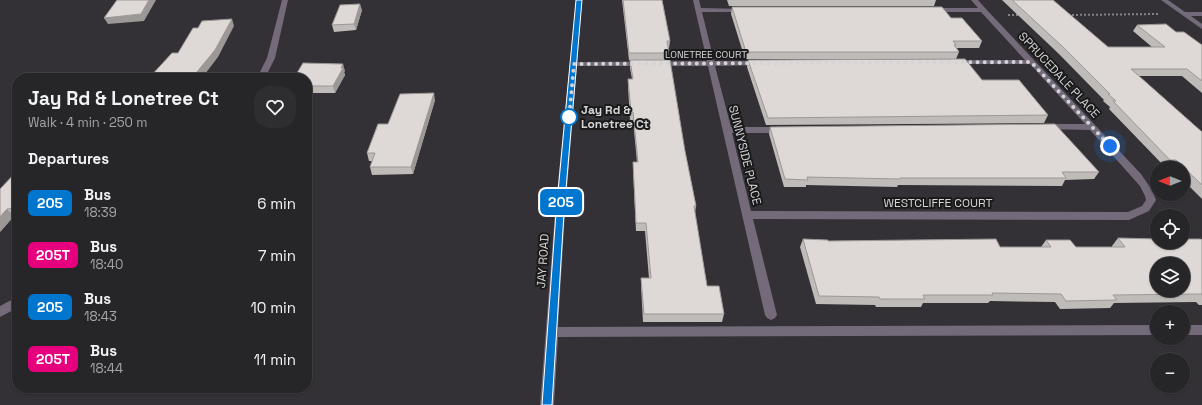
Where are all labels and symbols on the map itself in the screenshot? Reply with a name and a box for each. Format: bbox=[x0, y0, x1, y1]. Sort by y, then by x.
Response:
street label: SPRUCEDALE PLACE bbox=[1015, 29, 1103, 122]
street label: LONETREE COURT bbox=[665, 48, 747, 61]
place label: Jay Rd & Lonetree Ct bbox=[581, 102, 649, 132]
street label: SUNNYSIDE PLACE bbox=[725, 104, 765, 207]
marker: Jay Rd & Lonetree Ct bbox=[560, 108, 578, 126]
your location bbox=[1100, 136, 1120, 156]
north arrow bbox=[1150, 161, 1190, 201]
line badge: 205 bbox=[538, 189, 584, 215]
street label: WESTCLIFFE COURT bbox=[883, 195, 993, 211]
street label: JAY ROAD bbox=[533, 233, 553, 289]

